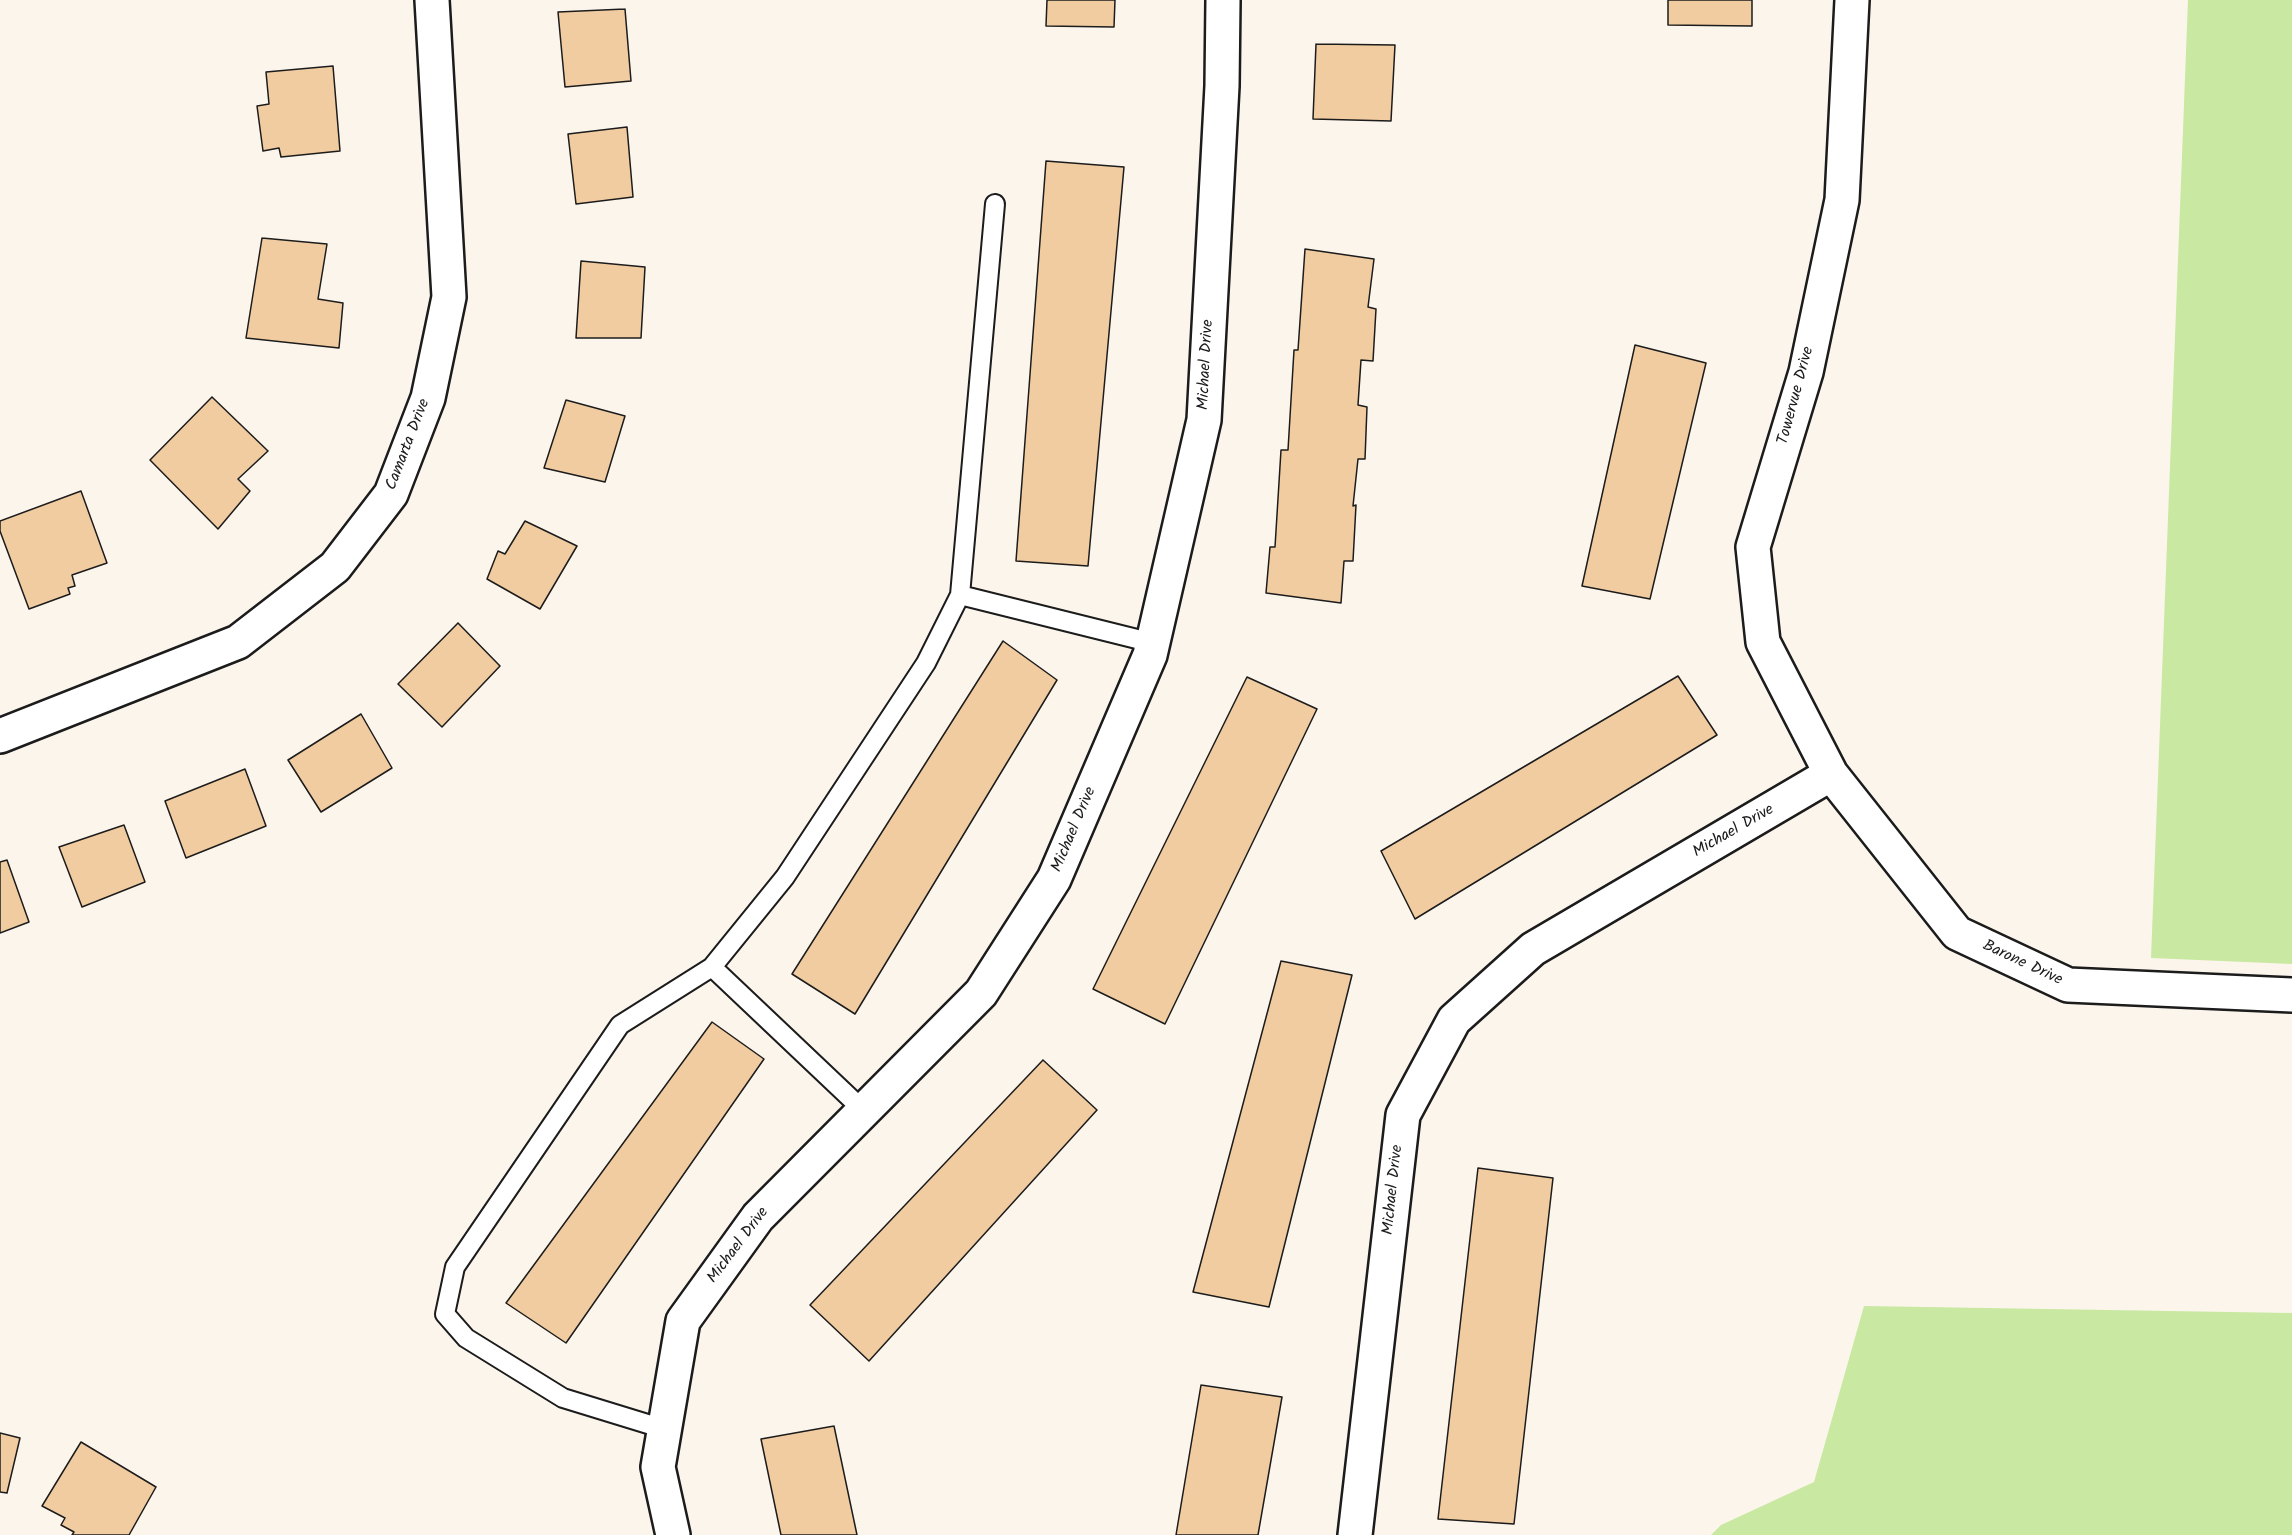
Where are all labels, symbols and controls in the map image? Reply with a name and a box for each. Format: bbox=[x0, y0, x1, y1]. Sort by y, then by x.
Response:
street label: Michael Drive bbox=[1195, 319, 1219, 411]
street label: Towervue Drive bbox=[1775, 345, 1819, 447]
street label: Camarta Drive bbox=[383, 397, 435, 493]
street label: Michael Drive bbox=[1048, 785, 1102, 875]
street label: Michael Drive bbox=[1690, 801, 1778, 863]
street label: Barone Drive bbox=[1979, 937, 2065, 991]
street label: Michael Drive bbox=[1380, 1144, 1408, 1236]
street label: Michael Drive bbox=[704, 1204, 774, 1288]

